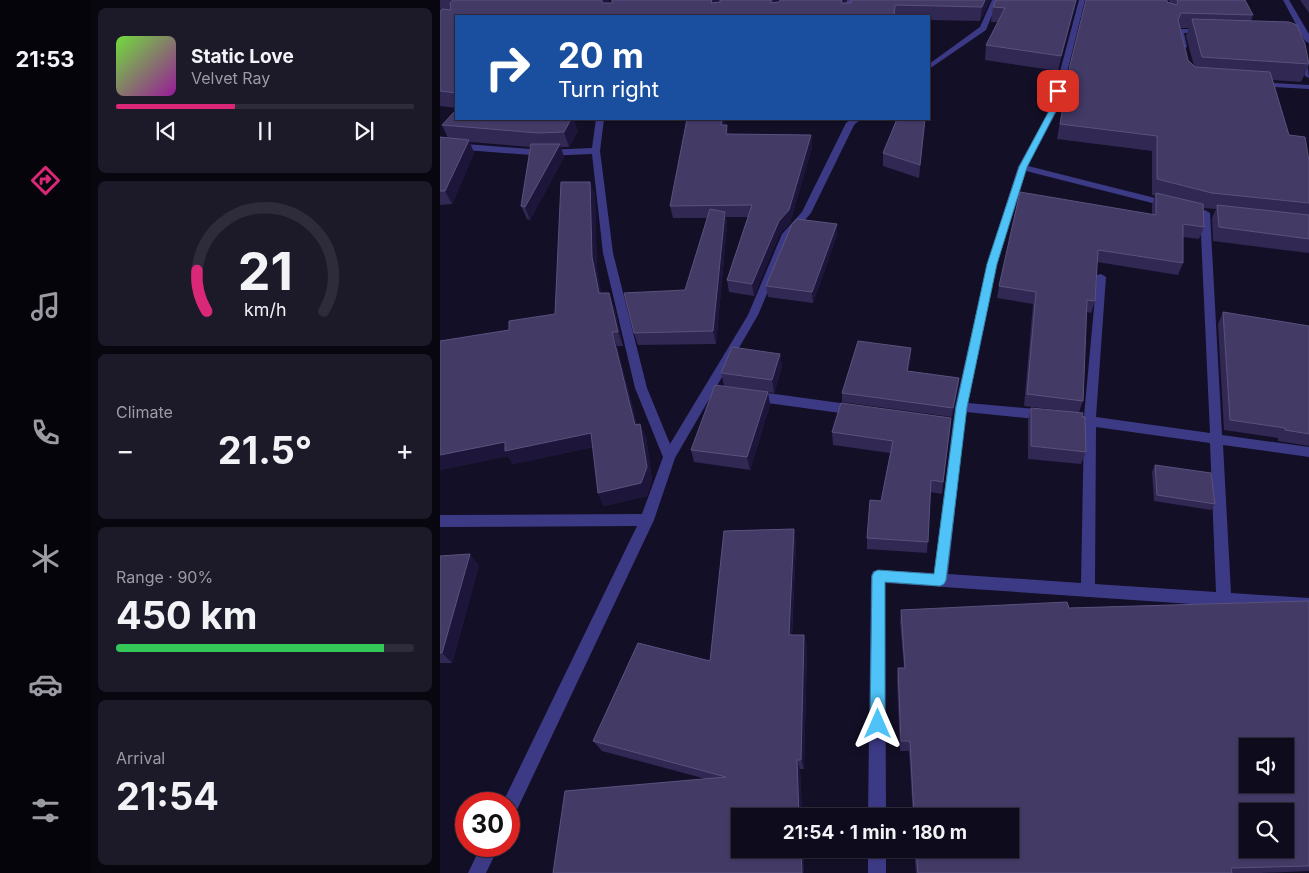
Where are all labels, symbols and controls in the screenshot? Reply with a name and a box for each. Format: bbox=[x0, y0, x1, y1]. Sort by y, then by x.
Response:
text: 20 m bbox=[558, 34, 644, 76]
icon: right bbox=[475, 35, 540, 100]
text: Static Love bbox=[191, 45, 294, 68]
text: 21:53 bbox=[16, 46, 74, 72]
text: Velvet Ray bbox=[191, 68, 270, 88]
pin bbox=[1037, 70, 1079, 112]
text: Turn right bbox=[558, 76, 659, 102]
icon: arrive bbox=[1044, 77, 1072, 105]
icon: previous bbox=[152, 117, 180, 145]
icon: pause bbox=[251, 117, 279, 145]
icon: next bbox=[350, 117, 378, 145]
icon: directions bbox=[28, 163, 63, 198]
text: 21 bbox=[237, 240, 293, 303]
icon: music bbox=[28, 289, 63, 324]
text: km/h bbox=[244, 299, 286, 320]
text: Climate bbox=[116, 402, 173, 422]
icon: phone bbox=[28, 415, 63, 450]
text: 21.5° bbox=[218, 427, 312, 473]
text: − bbox=[116, 433, 135, 467]
text: + bbox=[395, 433, 414, 467]
icon: climate bbox=[28, 541, 63, 576]
text: Range · 90% bbox=[116, 567, 213, 587]
text: 450 km bbox=[116, 592, 257, 638]
icon: car bbox=[28, 667, 63, 702]
position arrow bbox=[851, 697, 903, 749]
map controls bbox=[1239, 738, 1294, 858]
button: sound bbox=[1239, 738, 1294, 793]
text: Arrival bbox=[116, 748, 165, 768]
text: 21:54 bbox=[116, 773, 219, 819]
speed limit sign: 30 bbox=[455, 792, 520, 857]
icon: filters bbox=[28, 793, 63, 828]
button: search bbox=[1239, 803, 1294, 858]
text: 21:54 · 1 min · 180 m bbox=[783, 821, 967, 844]

